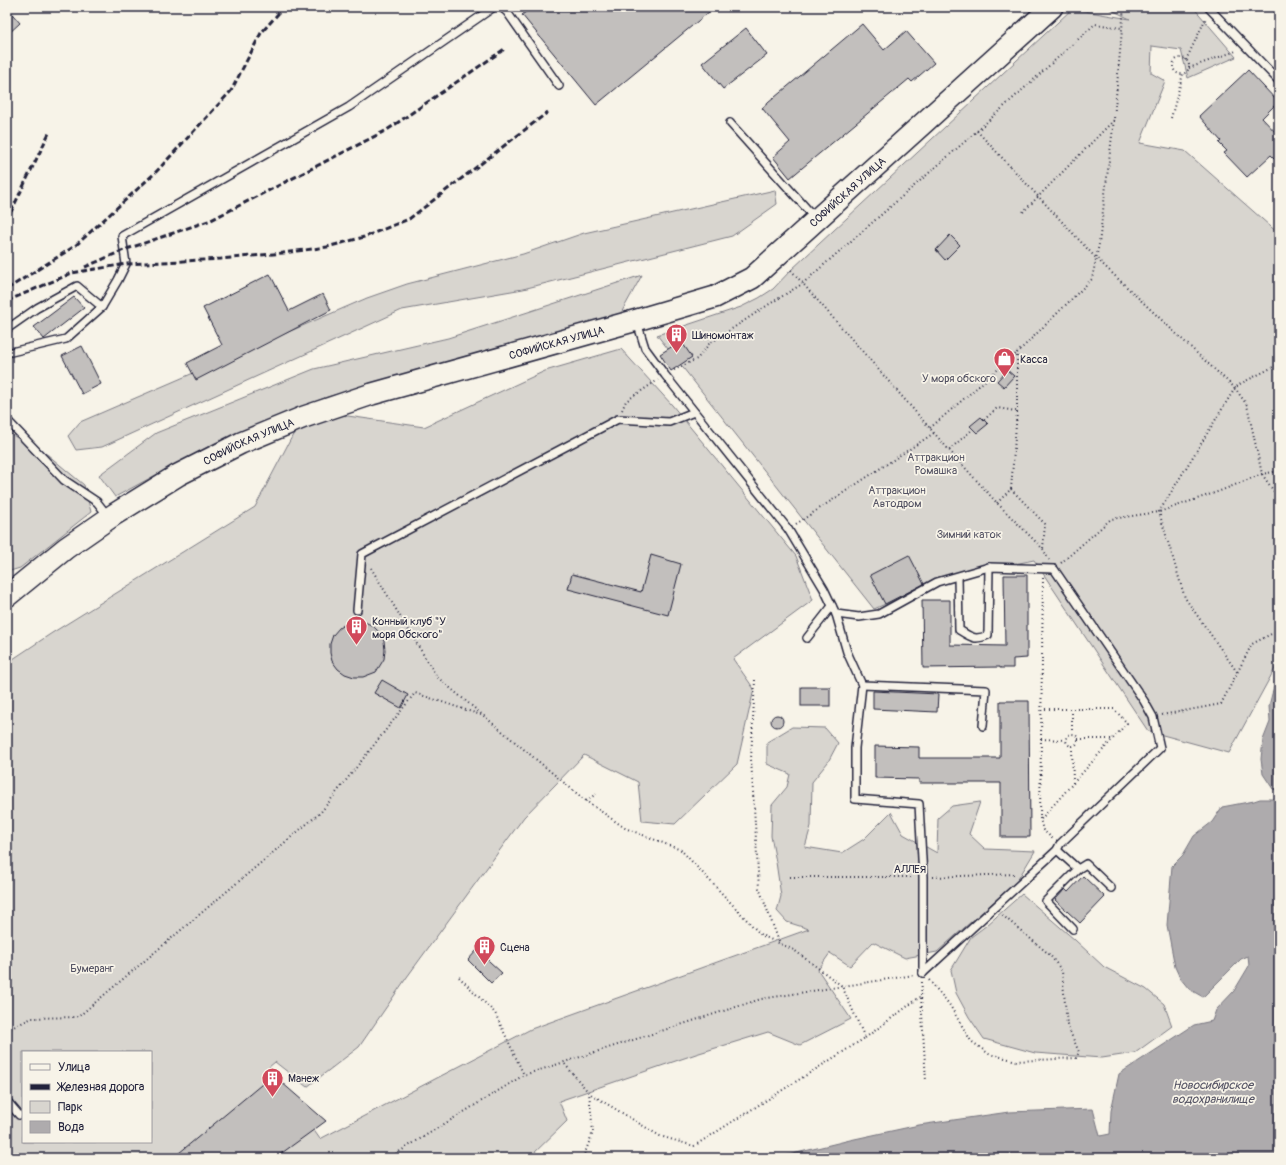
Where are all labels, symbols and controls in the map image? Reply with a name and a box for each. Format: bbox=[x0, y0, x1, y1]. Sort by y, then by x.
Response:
street label: СОФИЙСКАЯ УЛИЦА bbox=[807, 154, 888, 230]
building icon: Шиномонтаж bbox=[663, 322, 689, 355]
street label: СОФИЙСКАЯ УЛИЦА bbox=[508, 323, 606, 362]
place label: Шиномонтаж bbox=[692, 329, 754, 342]
shop icon: Касса bbox=[992, 346, 1018, 379]
place label: Касса bbox=[1020, 353, 1048, 366]
park label: У моря обского bbox=[922, 372, 996, 385]
street label: СОФИЙСКАЯ УЛИЦА bbox=[201, 415, 296, 468]
park label: Аттракцион Ромашка bbox=[907, 451, 965, 477]
park label: Аттракцион Автодром bbox=[868, 484, 926, 510]
park label: Зимний каток bbox=[937, 528, 1002, 541]
building icon: Конный клуб "У моря Обского" bbox=[344, 614, 370, 647]
place label: Конный клуб "У моря Обского" bbox=[372, 615, 446, 641]
street label: АЛЛЕЯ bbox=[894, 863, 926, 876]
building icon: Сцена bbox=[472, 934, 498, 967]
place label: Сцена bbox=[500, 941, 530, 954]
park label: Бумеранг bbox=[70, 962, 114, 975]
legend bbox=[22, 1051, 152, 1143]
text: Улица bbox=[58, 1060, 90, 1075]
building icon: Манеж bbox=[260, 1065, 286, 1098]
place label: Манеж bbox=[288, 1072, 319, 1085]
water label: Новосибирское водохранилище bbox=[1172, 1078, 1255, 1107]
text: Железная дорога bbox=[56, 1080, 145, 1095]
text: Парк bbox=[58, 1100, 83, 1115]
text: Вода bbox=[58, 1120, 84, 1135]

